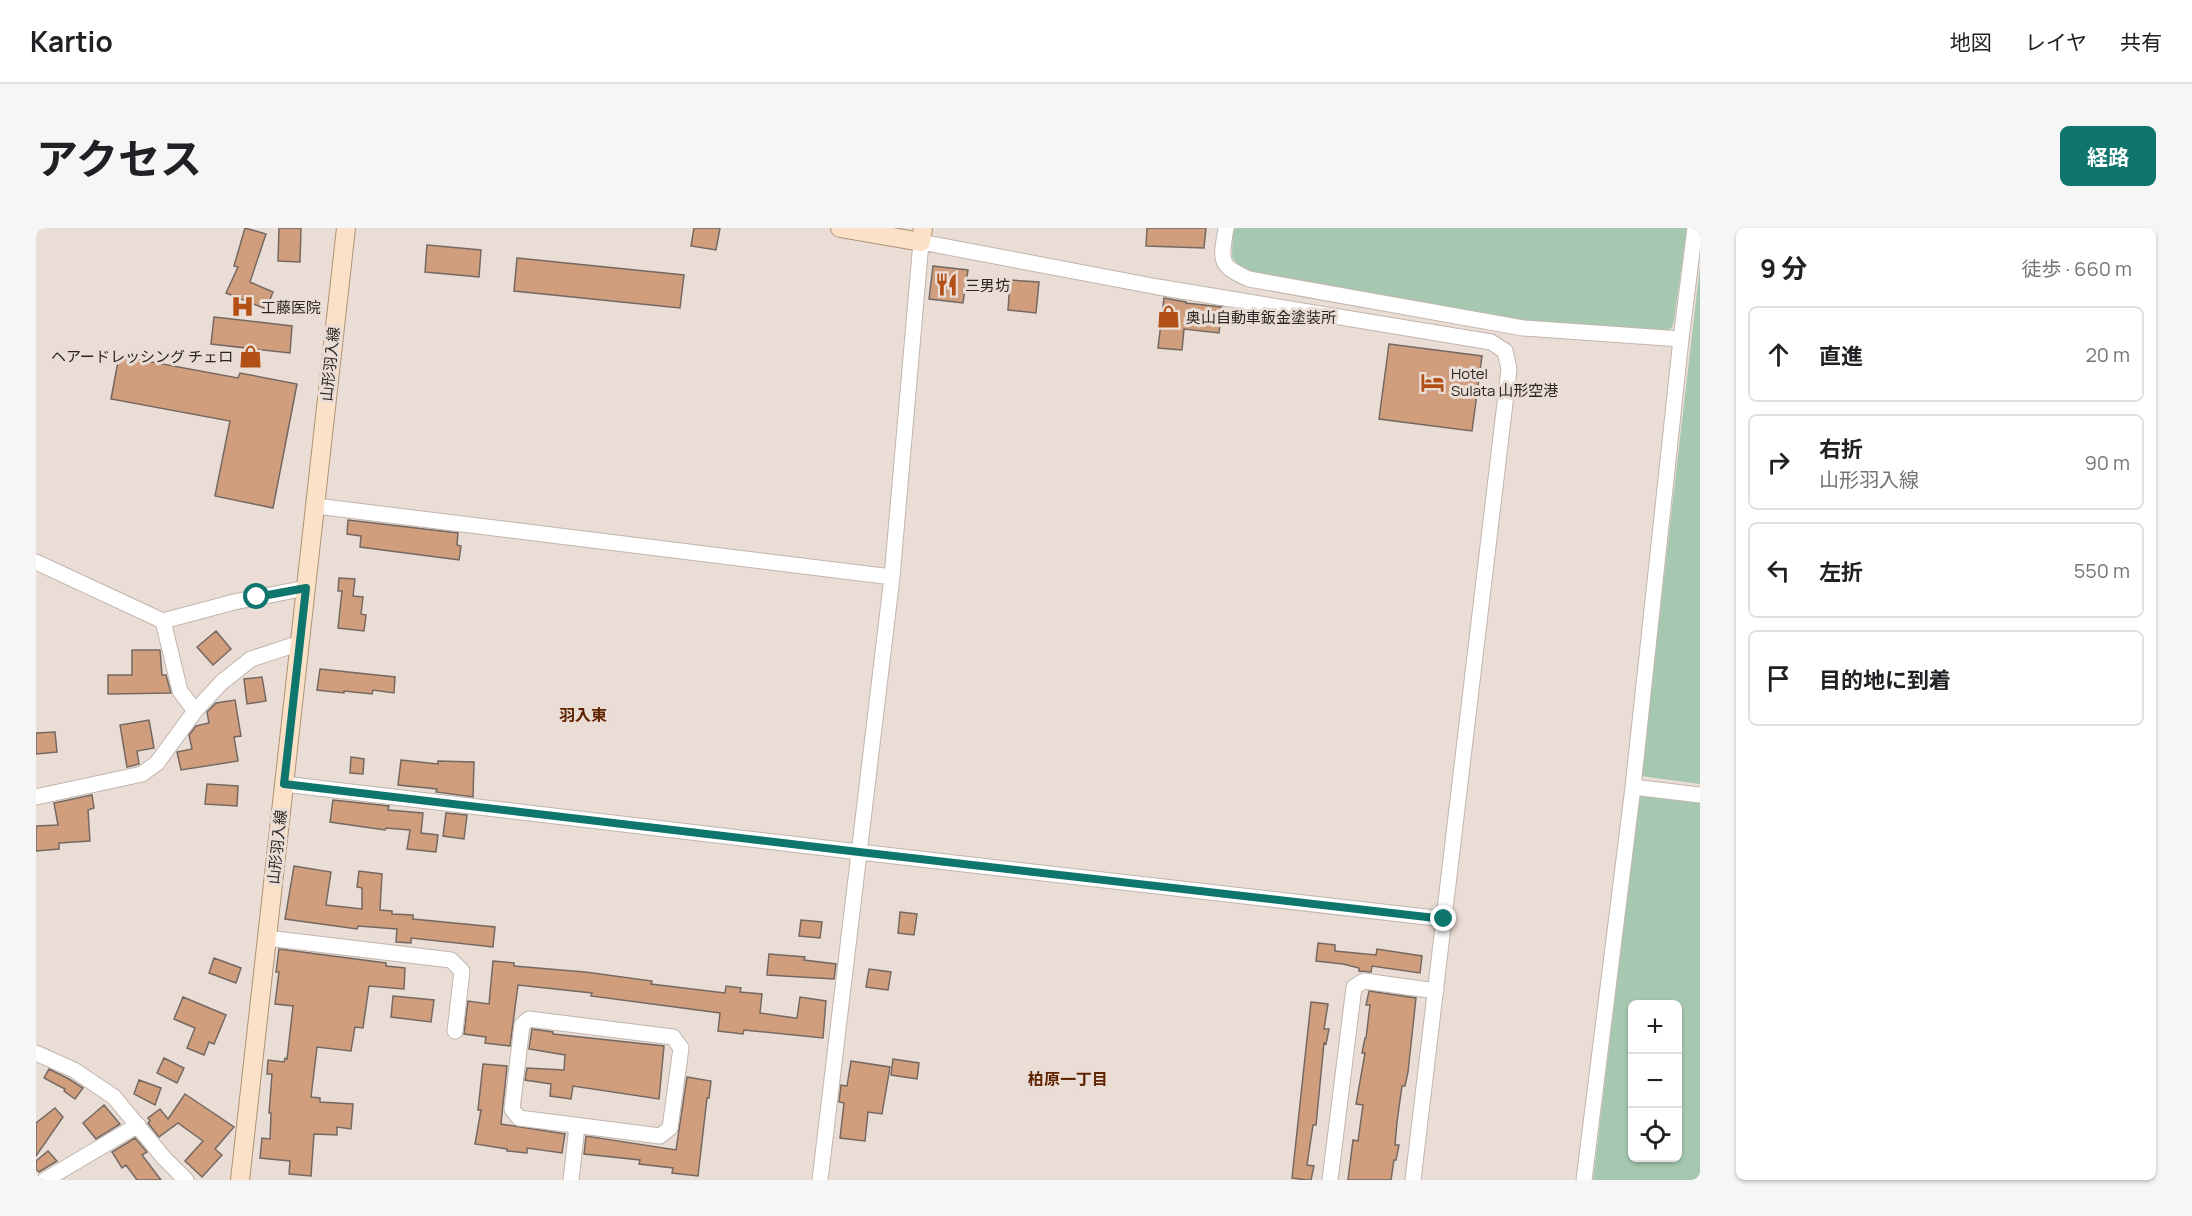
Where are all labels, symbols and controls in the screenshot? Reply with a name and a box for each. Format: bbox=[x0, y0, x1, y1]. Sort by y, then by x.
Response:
text: Kartio bbox=[30, 22, 113, 60]
text: 地図 bbox=[1950, 28, 1992, 56]
text: レイヤ bbox=[2025, 28, 2087, 56]
text: 共有 bbox=[2120, 28, 2162, 56]
button: 経路 bbox=[2060, 126, 2156, 186]
text: アクセス bbox=[36, 129, 202, 187]
text: 9 分 bbox=[1760, 250, 1807, 286]
text: 徒歩 · 660 m bbox=[2021, 255, 2132, 282]
restaurant icon: 三男坊 bbox=[934, 272, 960, 298]
place label: 三男坊 bbox=[965, 275, 1010, 296]
hospital icon: 工藤医院 bbox=[230, 294, 256, 320]
place label: 工藤医院 bbox=[261, 297, 321, 318]
shop icon: 奥山自動車鈑金塗装所 bbox=[1155, 304, 1181, 330]
place label: 奥山自動車鈑金塗装所 bbox=[1186, 307, 1336, 328]
street label: 山形羽入線 bbox=[316, 326, 344, 402]
icon: ahead bbox=[1762, 338, 1795, 371]
text: 直進 bbox=[1819, 341, 1863, 371]
text: 20 m bbox=[2085, 341, 2130, 368]
shop icon: ヘアードレッシング チェロ bbox=[238, 343, 264, 369]
place label: ヘアードレッシング チェロ bbox=[51, 346, 233, 367]
place label: Hotel Sulata 山形空港 bbox=[1451, 363, 1558, 401]
hotel icon: Hotel Sulata 山形空港 bbox=[1420, 369, 1446, 395]
text: 右折 bbox=[1819, 434, 1863, 464]
icon: right bbox=[1762, 446, 1795, 479]
text: 90 m bbox=[2084, 449, 2130, 476]
text: 山形羽入線 bbox=[1819, 466, 1919, 493]
icon: left bbox=[1762, 554, 1795, 587]
text: 左折 bbox=[1819, 557, 1863, 587]
text: 550 m bbox=[2074, 557, 2130, 584]
route start bbox=[243, 583, 269, 609]
icon: arrive bbox=[1762, 662, 1795, 695]
text: 目的地に到着 bbox=[1819, 665, 1951, 695]
district label: 羽入東 bbox=[559, 704, 607, 726]
street label: 山形羽入線 bbox=[263, 809, 291, 885]
route end bbox=[1430, 905, 1456, 931]
map controls bbox=[1628, 1000, 1682, 1162]
button: + bbox=[1628, 1000, 1682, 1054]
button: − bbox=[1628, 1054, 1682, 1108]
district label: 柏原一丁目 bbox=[1028, 1068, 1108, 1090]
button: locate bbox=[1628, 1108, 1682, 1162]

